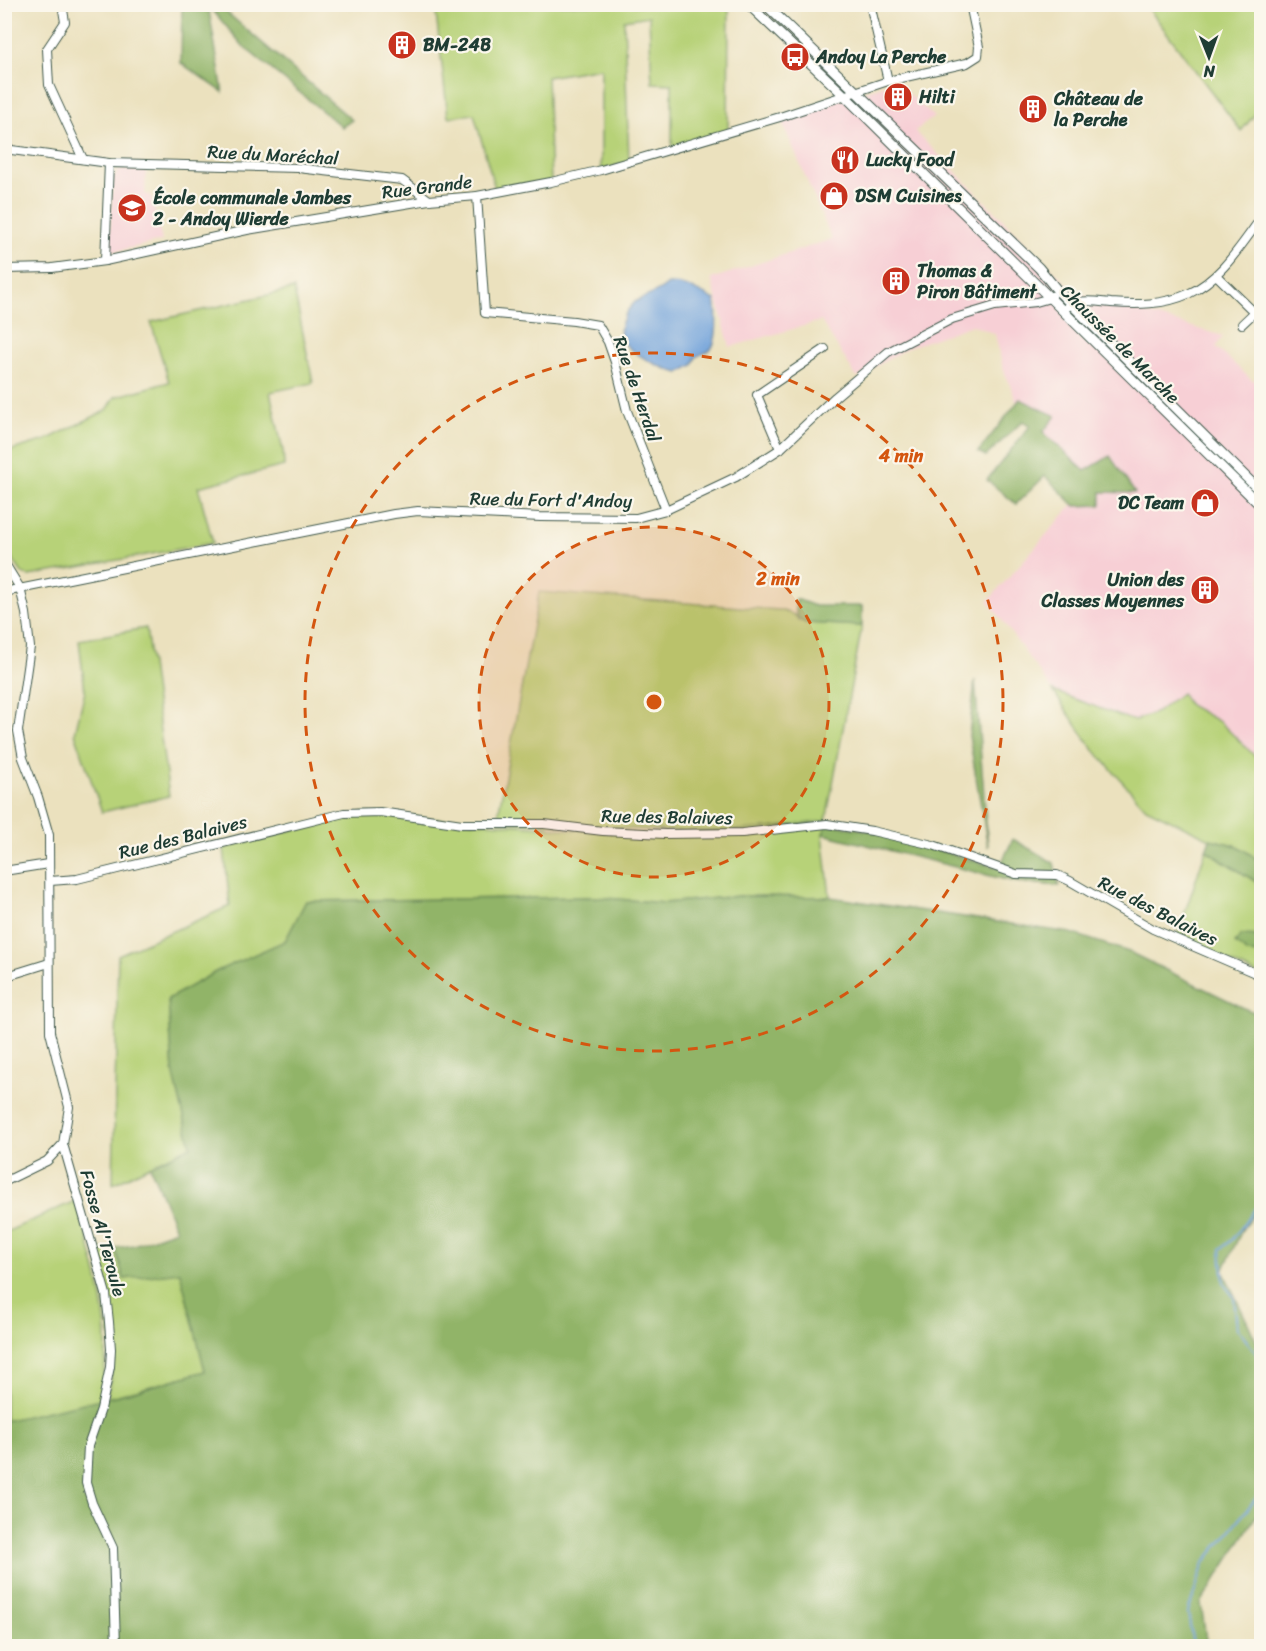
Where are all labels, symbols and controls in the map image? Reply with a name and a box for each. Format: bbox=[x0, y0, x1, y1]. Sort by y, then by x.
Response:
north arrow bbox=[1179, 27, 1239, 87]
building icon: BM-24B bbox=[386, 29, 418, 61]
place label: BM-24B bbox=[423, 29, 491, 61]
bus stop icon: Andoy La Perche bbox=[779, 41, 811, 73]
place label: Andoy La Perche bbox=[815, 41, 947, 73]
text: N bbox=[1203, 57, 1216, 86]
building icon: Hilti bbox=[882, 81, 914, 113]
place label: Hilti bbox=[918, 81, 956, 113]
place label: Château de la Perche bbox=[1053, 83, 1144, 136]
building icon: Château de la Perche bbox=[1017, 93, 1049, 125]
street label: Rue du Maréchal bbox=[207, 136, 340, 174]
restaurant icon: Lucky Food bbox=[829, 144, 861, 176]
place label: Lucky Food bbox=[866, 144, 955, 176]
street label: Rue Grande bbox=[380, 166, 474, 208]
shop icon: DSM Cuisines bbox=[818, 180, 850, 212]
place label: DSM Cuisines bbox=[855, 180, 962, 212]
place label: École communale Jambes 2 - Andoy Wierde bbox=[152, 182, 352, 235]
school or university icon: École communale Jambes 2 - Andoy Wierde bbox=[116, 192, 148, 224]
place label: Thomas & Piron Bâtiment bbox=[917, 255, 1038, 308]
building icon: Thomas & Piron Bâtiment bbox=[880, 265, 912, 297]
street label: Chaussée de Marche bbox=[1052, 276, 1188, 412]
street label: Rue de Herdal bbox=[604, 332, 670, 447]
text: 4 min bbox=[878, 440, 924, 472]
street label: Rue du Fort d'Andoy bbox=[470, 483, 633, 517]
place label: DC Team bbox=[1118, 487, 1184, 519]
shop icon: DC Team bbox=[1189, 487, 1221, 519]
text: 2 min bbox=[755, 563, 800, 595]
place label: Union des Classes Moyennes bbox=[1041, 564, 1185, 617]
building icon: Union des Classes Moyennes bbox=[1189, 574, 1221, 606]
centre of rings bbox=[644, 692, 664, 712]
street label: Rue des Balaives bbox=[601, 800, 734, 834]
street label: Rue des Balaives bbox=[116, 805, 251, 868]
street label: Rue des Balaives bbox=[1092, 867, 1224, 955]
street label: Fosse Al'Teroule bbox=[71, 1166, 135, 1300]

